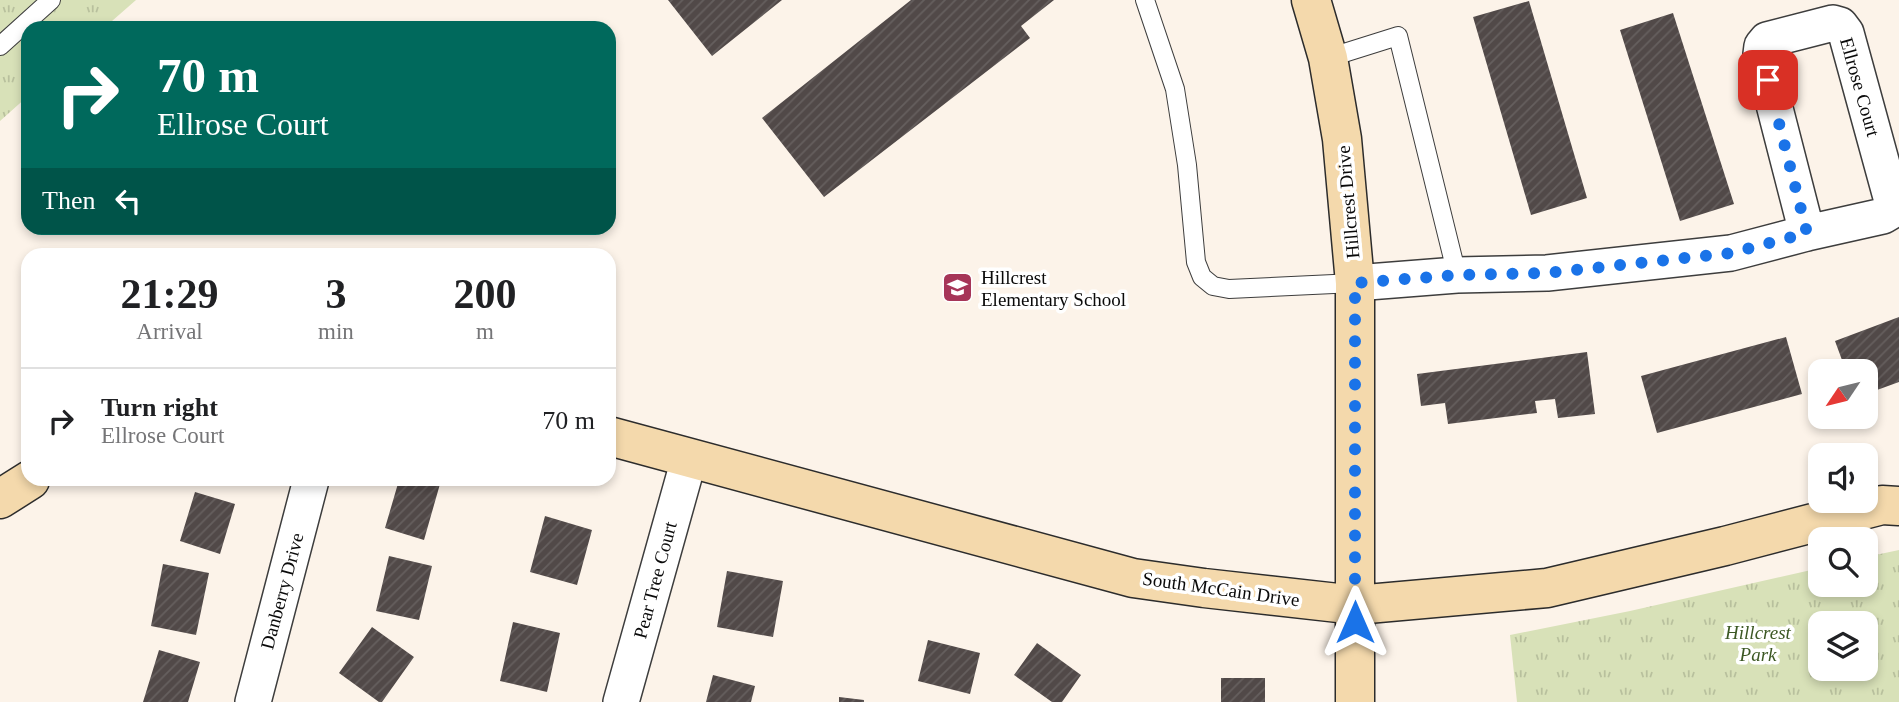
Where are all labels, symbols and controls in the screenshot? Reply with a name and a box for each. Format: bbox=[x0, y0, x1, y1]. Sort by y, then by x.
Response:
street label: Ellrose Court bbox=[1836, 35, 1884, 140]
text: 70 m bbox=[157, 48, 259, 103]
icon: right bbox=[42, 49, 133, 140]
pin bbox=[1738, 50, 1798, 110]
icon: arrive bbox=[1749, 61, 1787, 99]
text: Ellrose Court bbox=[157, 106, 329, 142]
street label: Hillcrest Drive bbox=[1333, 145, 1363, 259]
icon: left bbox=[109, 182, 147, 220]
text: Then bbox=[42, 186, 95, 215]
place label: Hillcrest Elementary School bbox=[981, 267, 1126, 310]
text: 21:29 bbox=[121, 271, 219, 317]
text: 3 bbox=[325, 271, 346, 317]
text: 200 bbox=[453, 271, 516, 317]
school or university icon: Hillcrest Elementary School bbox=[941, 271, 975, 305]
text: Arrival bbox=[136, 319, 203, 344]
text: min bbox=[318, 319, 354, 344]
text: m bbox=[476, 319, 494, 344]
north arrow bbox=[1808, 359, 1878, 429]
map controls bbox=[1808, 359, 1878, 681]
text: Turn right bbox=[101, 393, 218, 422]
icon: right bbox=[42, 402, 80, 440]
text: 70 m bbox=[542, 406, 595, 435]
text: Ellrose Court bbox=[101, 423, 224, 448]
button: sound bbox=[1808, 443, 1878, 513]
street label: Pear Tree Court bbox=[629, 518, 681, 641]
button: search bbox=[1808, 527, 1878, 597]
street label: Danberry Drive bbox=[256, 530, 308, 652]
street label: South McCain Drive bbox=[1141, 568, 1301, 610]
position arrow bbox=[1318, 585, 1392, 659]
button: layers bbox=[1808, 611, 1878, 681]
park label: Hillcrest Park bbox=[1724, 622, 1792, 665]

